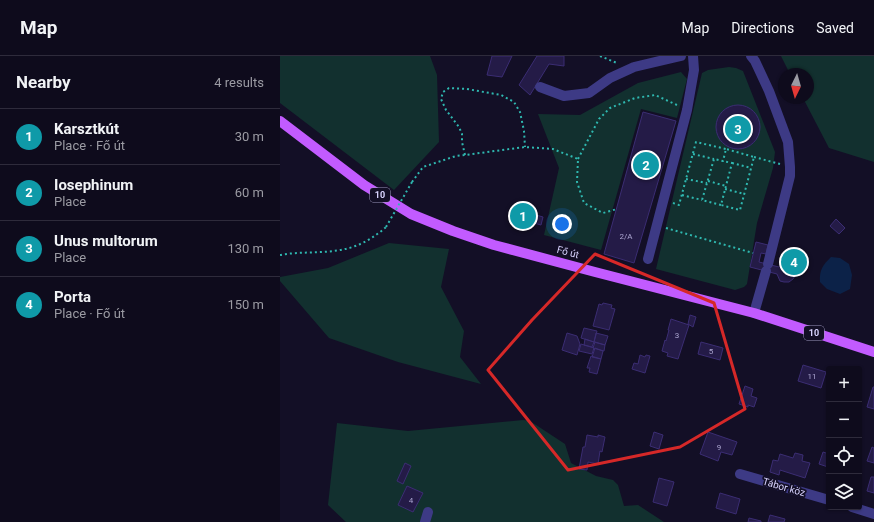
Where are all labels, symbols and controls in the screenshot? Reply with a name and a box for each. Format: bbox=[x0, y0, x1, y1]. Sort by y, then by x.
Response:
text: Map bbox=[20, 16, 58, 39]
text: Map bbox=[682, 20, 709, 36]
text: Directions bbox=[731, 20, 794, 36]
text: Saved bbox=[816, 20, 854, 36]
north arrow bbox=[778, 68, 814, 104]
text: Nearby bbox=[16, 72, 71, 92]
text: 4 results bbox=[214, 75, 264, 90]
pin: 3 bbox=[725, 114, 751, 144]
text: Karsztkút bbox=[54, 120, 119, 138]
text: 1 bbox=[25, 129, 33, 144]
text: 30 m bbox=[235, 129, 264, 144]
text: Place · Fő út bbox=[54, 138, 125, 153]
pin: 2 bbox=[633, 150, 659, 180]
text: Iosephinum bbox=[54, 176, 133, 194]
text: 2 bbox=[25, 185, 33, 200]
text: 60 m bbox=[235, 185, 264, 200]
road number: 10 bbox=[370, 188, 390, 202]
text: Place bbox=[54, 194, 86, 209]
pin: 1 bbox=[510, 201, 536, 231]
your location bbox=[552, 214, 572, 234]
text: Unus multorum bbox=[54, 232, 158, 250]
house number: 2/A bbox=[619, 232, 633, 241]
text: 3 bbox=[25, 241, 33, 256]
text: 130 m bbox=[227, 241, 264, 256]
street label: Fő út bbox=[556, 244, 580, 260]
pin: 4 bbox=[781, 247, 807, 277]
text: Place bbox=[54, 250, 86, 265]
text: Porta bbox=[54, 288, 91, 306]
text: 4 bbox=[25, 297, 33, 312]
text: 150 m bbox=[227, 297, 264, 312]
text: Place · Fő út bbox=[54, 306, 125, 321]
road number: 10 bbox=[804, 326, 824, 340]
house number: 3 bbox=[675, 331, 679, 340]
house number: 5 bbox=[709, 347, 714, 356]
map controls bbox=[826, 366, 862, 510]
button: + bbox=[826, 366, 862, 402]
house number: 11 bbox=[808, 372, 817, 381]
button: − bbox=[826, 402, 862, 438]
button: locate bbox=[826, 438, 862, 474]
house number: 9 bbox=[717, 443, 721, 452]
button: layers bbox=[826, 474, 862, 510]
street label: Tábor köz bbox=[761, 476, 807, 498]
house number: 4 bbox=[409, 496, 414, 505]

